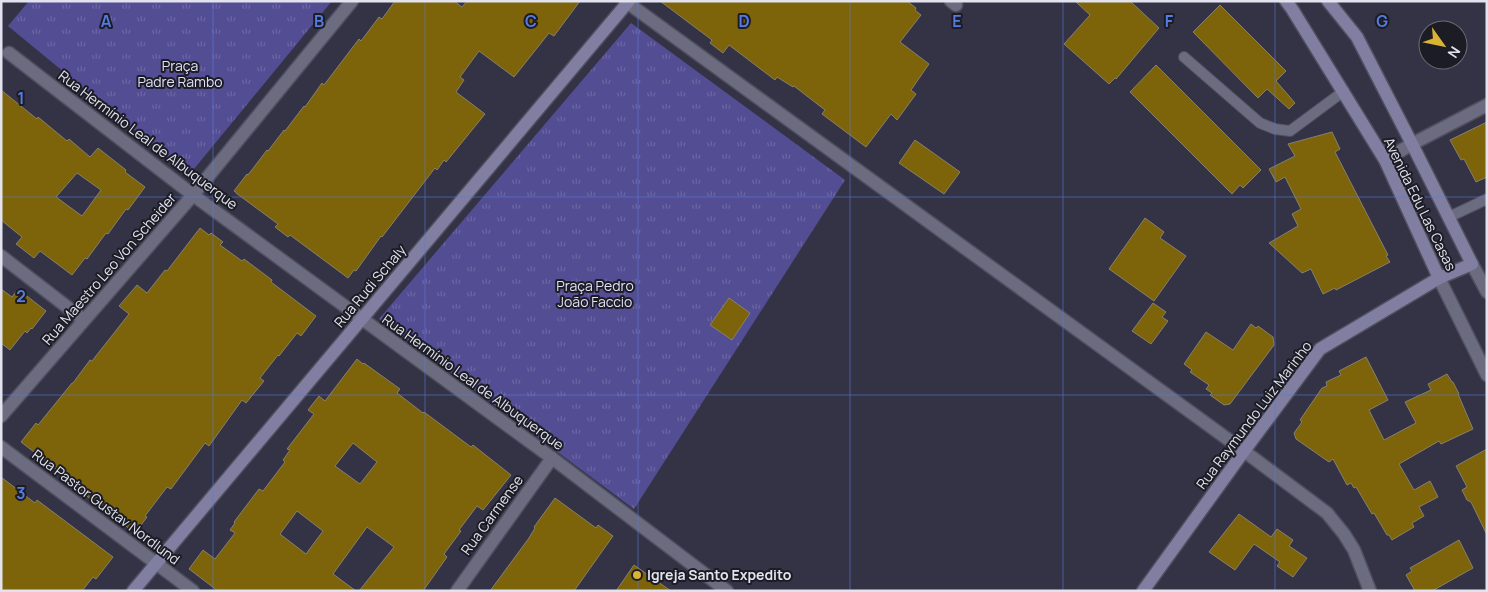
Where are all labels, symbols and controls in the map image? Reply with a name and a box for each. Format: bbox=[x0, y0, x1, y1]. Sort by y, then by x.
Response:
text: A bbox=[101, 10, 112, 32]
text: B bbox=[314, 10, 324, 32]
text: C bbox=[525, 10, 537, 32]
text: D bbox=[738, 10, 750, 32]
text: E bbox=[952, 10, 962, 32]
text: F bbox=[1165, 10, 1174, 32]
text: G bbox=[1376, 10, 1388, 32]
north arrow bbox=[1418, 20, 1468, 70]
text: N bbox=[1444, 43, 1465, 62]
park label: Praça Padre Rambo bbox=[137, 56, 223, 91]
street label: Rua Hermínio Leal de Albuquerque bbox=[55, 66, 242, 213]
text: 1 bbox=[17, 87, 25, 109]
street label: Avenida Edu Las Casas bbox=[1380, 134, 1461, 274]
street label: Rua Maestro Leo Von Scheider bbox=[37, 189, 180, 349]
street label: Rua Rudi Schaly bbox=[329, 240, 410, 331]
park label: Praça Pedro João Faccio bbox=[556, 276, 634, 311]
text: 2 bbox=[16, 285, 26, 307]
street label: Rua Hermínio Leal de Albuquerque bbox=[379, 309, 568, 454]
street label: Rua Raymundo Luiz Marinho bbox=[1192, 337, 1316, 493]
street label: Rua Pastor Gustav Nordlund bbox=[29, 445, 184, 568]
street label: Rua Carmense bbox=[456, 471, 527, 558]
text: 3 bbox=[16, 482, 26, 504]
place label: Igreja Santo Expedito bbox=[647, 565, 792, 584]
marker: Igreja Santo Expedito bbox=[631, 569, 643, 581]

